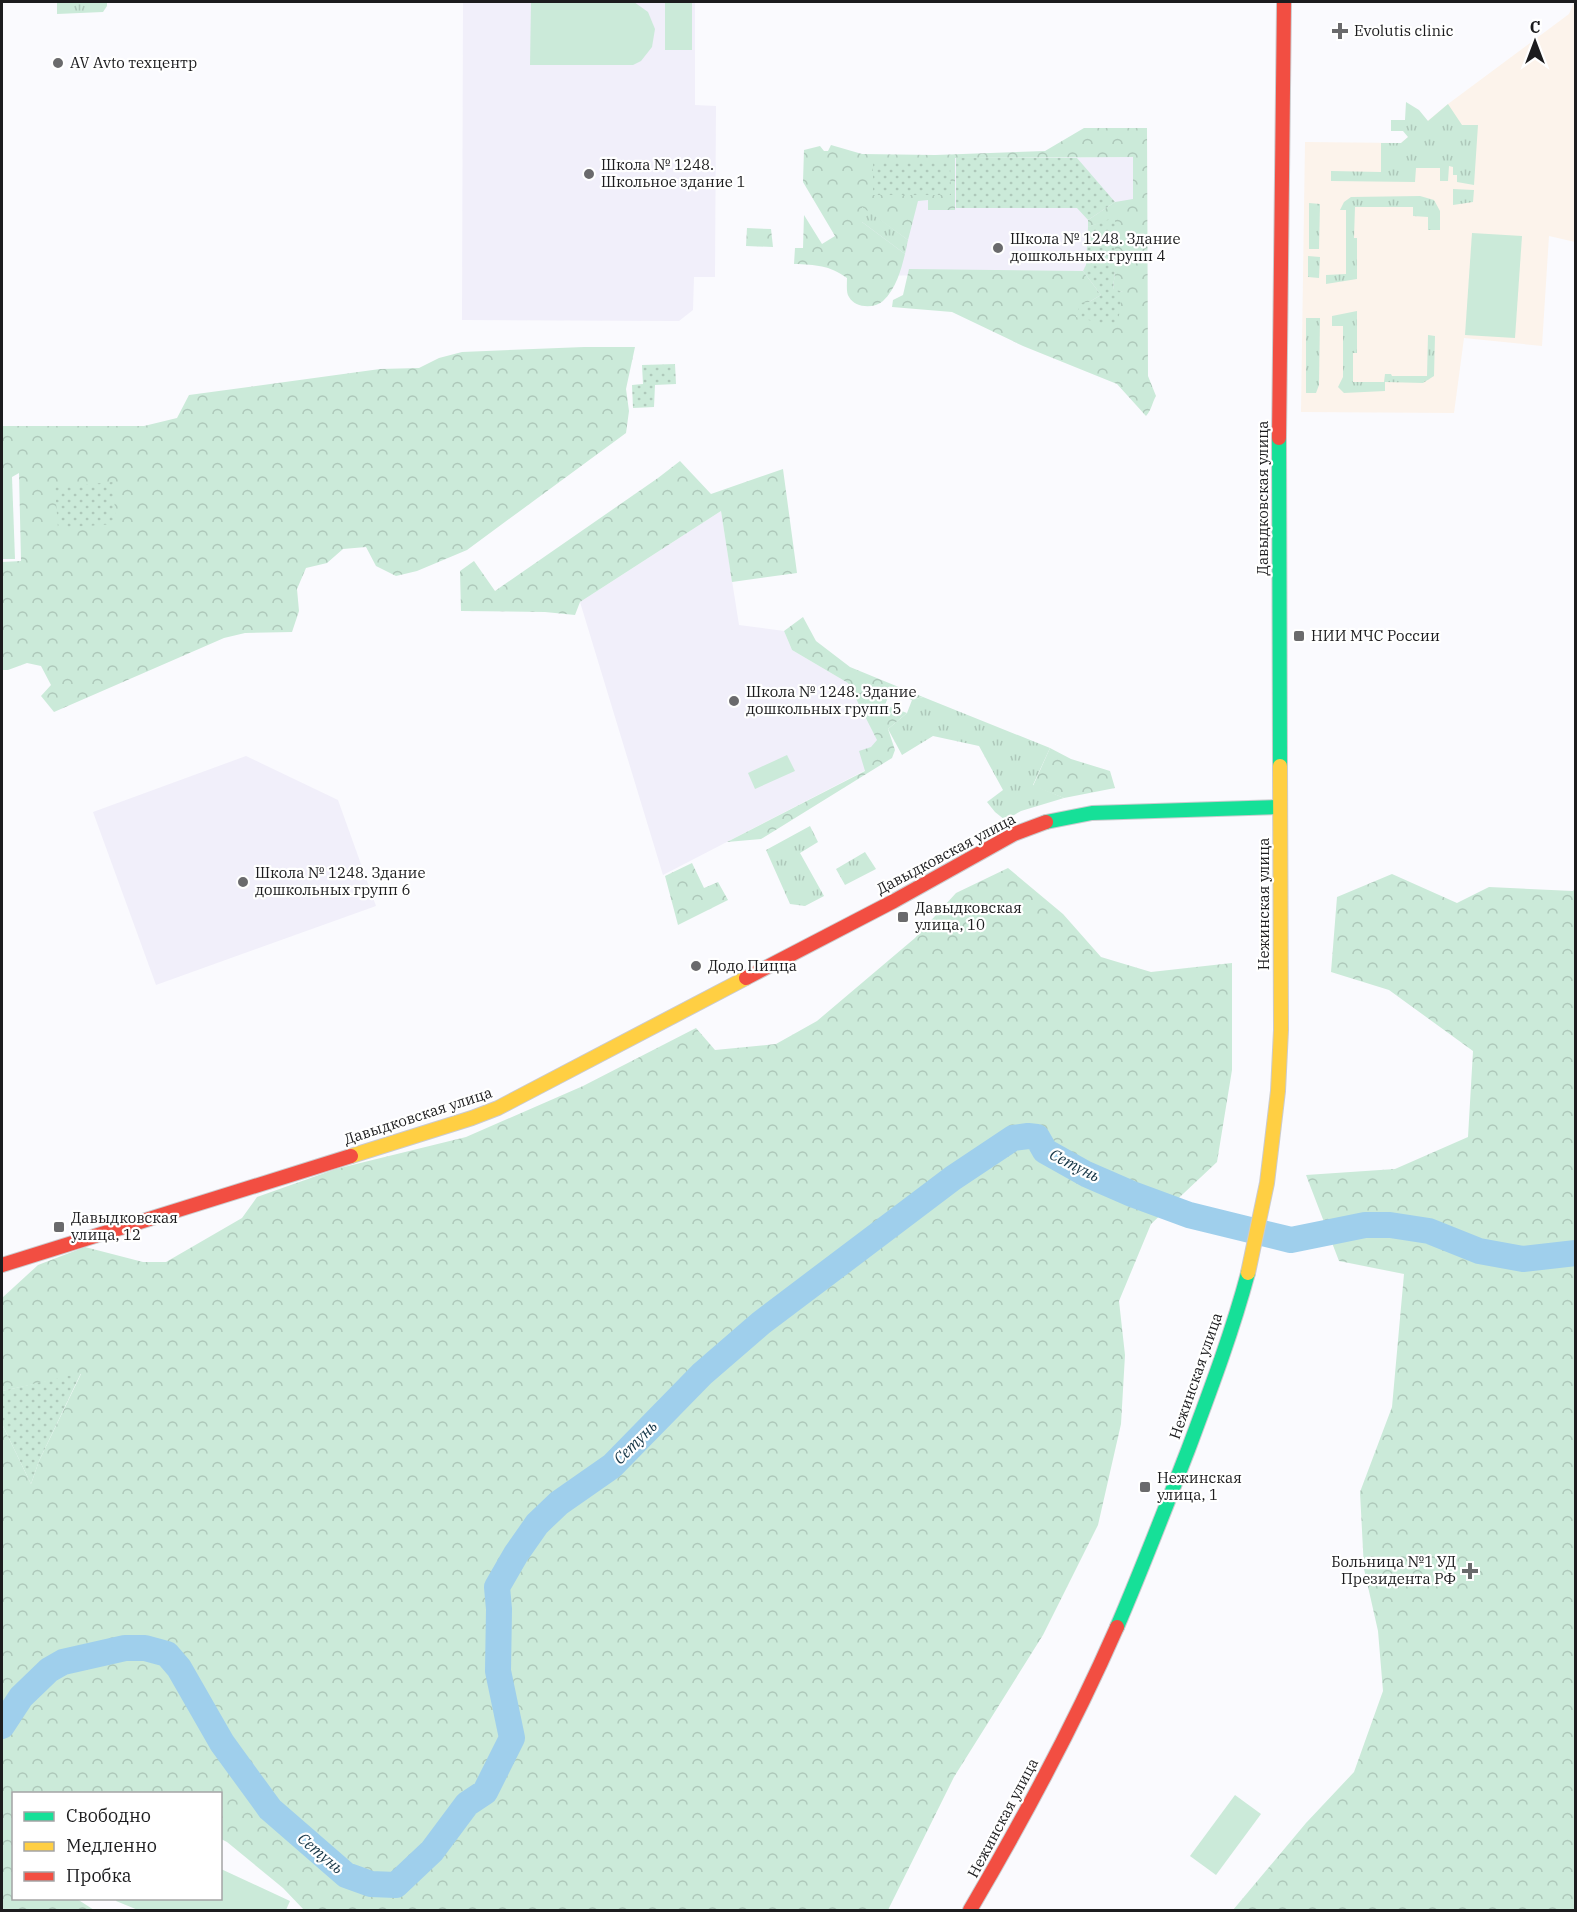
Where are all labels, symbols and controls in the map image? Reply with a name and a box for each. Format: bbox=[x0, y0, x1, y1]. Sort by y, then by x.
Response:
north arrow bbox=[1505, 12, 1565, 72]
text: С bbox=[1530, 17, 1540, 37]
place label: Evolutis clinic bbox=[1354, 21, 1454, 40]
marker: Evolutis clinic bbox=[1331, 22, 1349, 40]
place label: AV Avto техцентр bbox=[70, 53, 197, 72]
marker: AV Avto техцентр bbox=[51, 56, 65, 70]
place label: Школа № 1248. Школьное здание 1 bbox=[601, 155, 745, 191]
marker: Школа № 1248. Школьное здание 1 bbox=[582, 167, 596, 181]
place label: Школа № 1248. Здание дошкольных групп 4 bbox=[1010, 229, 1181, 265]
marker: Школа № 1248. Здание дошкольных групп 4 bbox=[991, 241, 1005, 255]
street label: Давыдковская улица bbox=[1253, 421, 1272, 575]
place label: НИИ МЧС России bbox=[1311, 626, 1440, 645]
marker: НИИ МЧС России bbox=[1292, 629, 1306, 643]
place label: Школа № 1248. Здание дошкольных групп 5 bbox=[746, 682, 917, 718]
marker: Школа № 1248. Здание дошкольных групп 5 bbox=[727, 694, 741, 708]
street label: Давыдковская улица bbox=[873, 809, 1019, 898]
street label: Нежинская улица bbox=[1254, 838, 1273, 970]
place label: Школа № 1248. Здание дошкольных групп 6 bbox=[255, 863, 426, 899]
marker: Школа № 1248. Здание дошкольных групп 6 bbox=[236, 875, 250, 889]
place label: Давыдковская улица, 10 bbox=[915, 898, 1022, 934]
marker: Давыдковская улица, 10 bbox=[896, 910, 910, 924]
place label: Додо Пицца bbox=[708, 956, 797, 975]
marker: Додо Пицца bbox=[689, 959, 703, 973]
street label: Давыдковская улица bbox=[341, 1083, 494, 1148]
water label: Сетунь bbox=[1046, 1144, 1104, 1186]
place label: Давыдковская улица, 12 bbox=[71, 1208, 178, 1244]
marker: Давыдковская улица, 12 bbox=[52, 1220, 66, 1234]
street label: Нежинская улица bbox=[1165, 1310, 1226, 1442]
water label: Сетунь bbox=[609, 1416, 661, 1468]
place label: Нежинская улица, 1 bbox=[1157, 1468, 1242, 1504]
marker: Нежинская улица, 1 bbox=[1138, 1480, 1152, 1494]
place label: Больница №1 УД Президента РФ bbox=[1331, 1552, 1456, 1588]
marker: Больница №1 УД Президента РФ bbox=[1461, 1562, 1479, 1580]
street label: Нежинская улица bbox=[963, 1755, 1042, 1881]
legend bbox=[12, 1792, 222, 1900]
text: Свободно bbox=[66, 1804, 151, 1827]
water label: Сетунь bbox=[294, 1828, 348, 1878]
text: Медленно bbox=[66, 1834, 157, 1857]
text: Пробка bbox=[66, 1864, 132, 1887]

